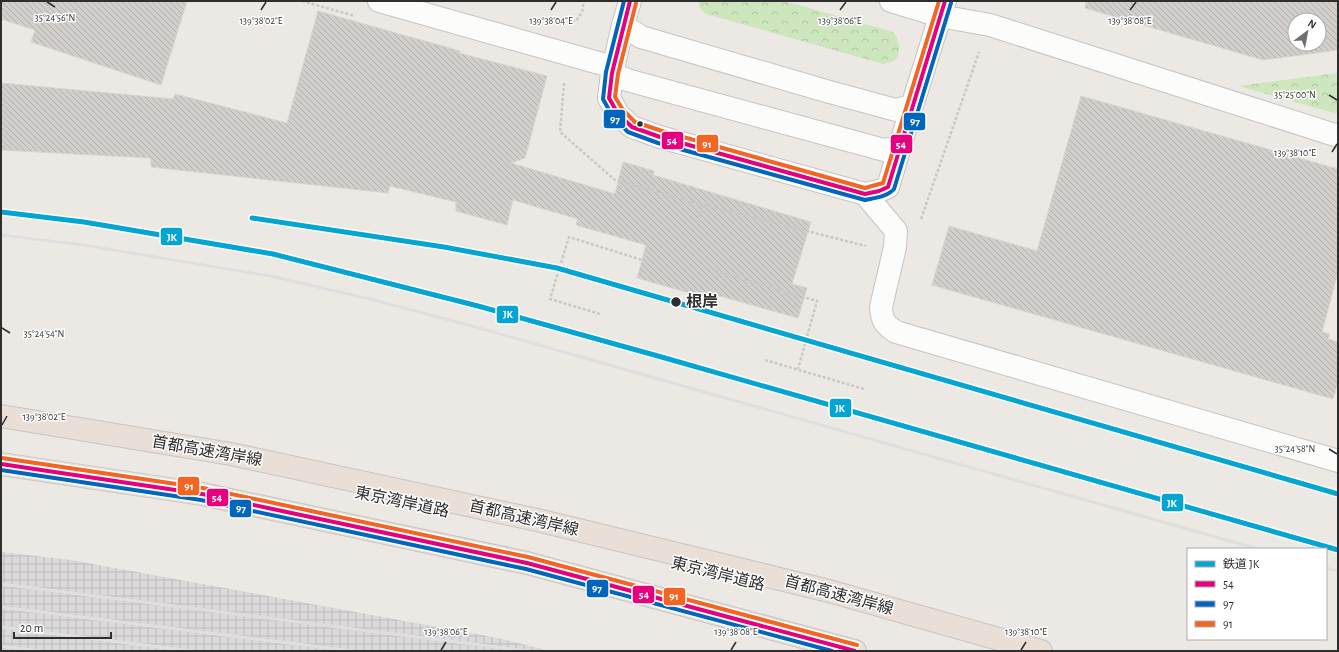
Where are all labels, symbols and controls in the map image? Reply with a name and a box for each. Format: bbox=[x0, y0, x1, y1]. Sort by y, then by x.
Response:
north arrow bbox=[1287, 12, 1327, 52]
text: 35°24'56"N bbox=[35, 13, 75, 23]
text: 139°38'02"E bbox=[239, 16, 283, 26]
text: 139°38'04"E bbox=[529, 16, 573, 26]
text: 139°38'06"E bbox=[818, 16, 862, 26]
text: 139°38'08"E bbox=[1108, 16, 1152, 26]
text: N bbox=[1306, 17, 1318, 31]
text: 35°25'00"N bbox=[1274, 90, 1316, 100]
line badge: 97 bbox=[603, 109, 626, 129]
line badge: 97 bbox=[903, 112, 926, 131]
text: 97 bbox=[610, 114, 620, 125]
text: 97 bbox=[910, 116, 920, 127]
unlabelled marker bbox=[635, 119, 645, 129]
line badge: 54 bbox=[661, 131, 684, 150]
line badge: 91 bbox=[696, 134, 719, 153]
line badge: 54 bbox=[890, 134, 913, 154]
text: 54 bbox=[667, 135, 678, 146]
text: 91 bbox=[702, 139, 712, 150]
text: 54 bbox=[896, 139, 907, 150]
text: 139°38'10"E bbox=[1274, 148, 1316, 158]
line badge: JK bbox=[160, 227, 183, 246]
text: JK bbox=[167, 232, 178, 243]
place label: 根岸 bbox=[686, 293, 718, 310]
marker: 根岸 bbox=[669, 295, 683, 309]
line badge: JK bbox=[496, 305, 519, 324]
text: JK bbox=[503, 309, 514, 320]
text: 35°24'54"N bbox=[24, 329, 64, 339]
line badge: JK bbox=[829, 398, 852, 418]
text: JK bbox=[835, 403, 846, 414]
text: 139°38'02"E bbox=[22, 412, 66, 422]
street label: 首都高速湾岸線 bbox=[150, 432, 264, 469]
text: 35°24'58"N bbox=[1275, 444, 1315, 454]
line badge: 91 bbox=[177, 476, 200, 496]
text: 91 bbox=[184, 481, 194, 492]
street label: 東京湾岸道路 bbox=[353, 483, 451, 520]
line badge: 54 bbox=[206, 488, 229, 507]
text: 54 bbox=[212, 492, 223, 503]
line badge: JK bbox=[1161, 493, 1184, 512]
street label: 首都高速湾岸線 bbox=[468, 497, 581, 538]
text: JK bbox=[1167, 498, 1178, 509]
line badge: 97 bbox=[229, 499, 252, 518]
text: 97 bbox=[236, 503, 246, 514]
legend bbox=[1187, 548, 1327, 640]
street label: 東京湾岸道路 bbox=[669, 554, 767, 593]
text: 鉄道 JK bbox=[1223, 557, 1260, 570]
street label: 首都高速湾岸線 bbox=[783, 572, 895, 617]
text: 54 bbox=[1223, 578, 1234, 590]
line badge: 97 bbox=[586, 579, 609, 598]
text: 97 bbox=[592, 583, 602, 594]
line badge: 54 bbox=[632, 585, 655, 604]
line badge: 91 bbox=[663, 587, 686, 606]
text: 54 bbox=[639, 589, 650, 600]
text: 91 bbox=[669, 591, 679, 602]
text: 97 bbox=[1223, 598, 1234, 610]
scale bar bbox=[14, 614, 111, 640]
text: 91 bbox=[1223, 618, 1233, 630]
text: 20 m bbox=[20, 622, 43, 634]
text: 139°38'06"E bbox=[424, 627, 468, 637]
text: 139°38'08"E bbox=[714, 627, 758, 637]
text: 139°38'10"E bbox=[1005, 627, 1047, 637]

